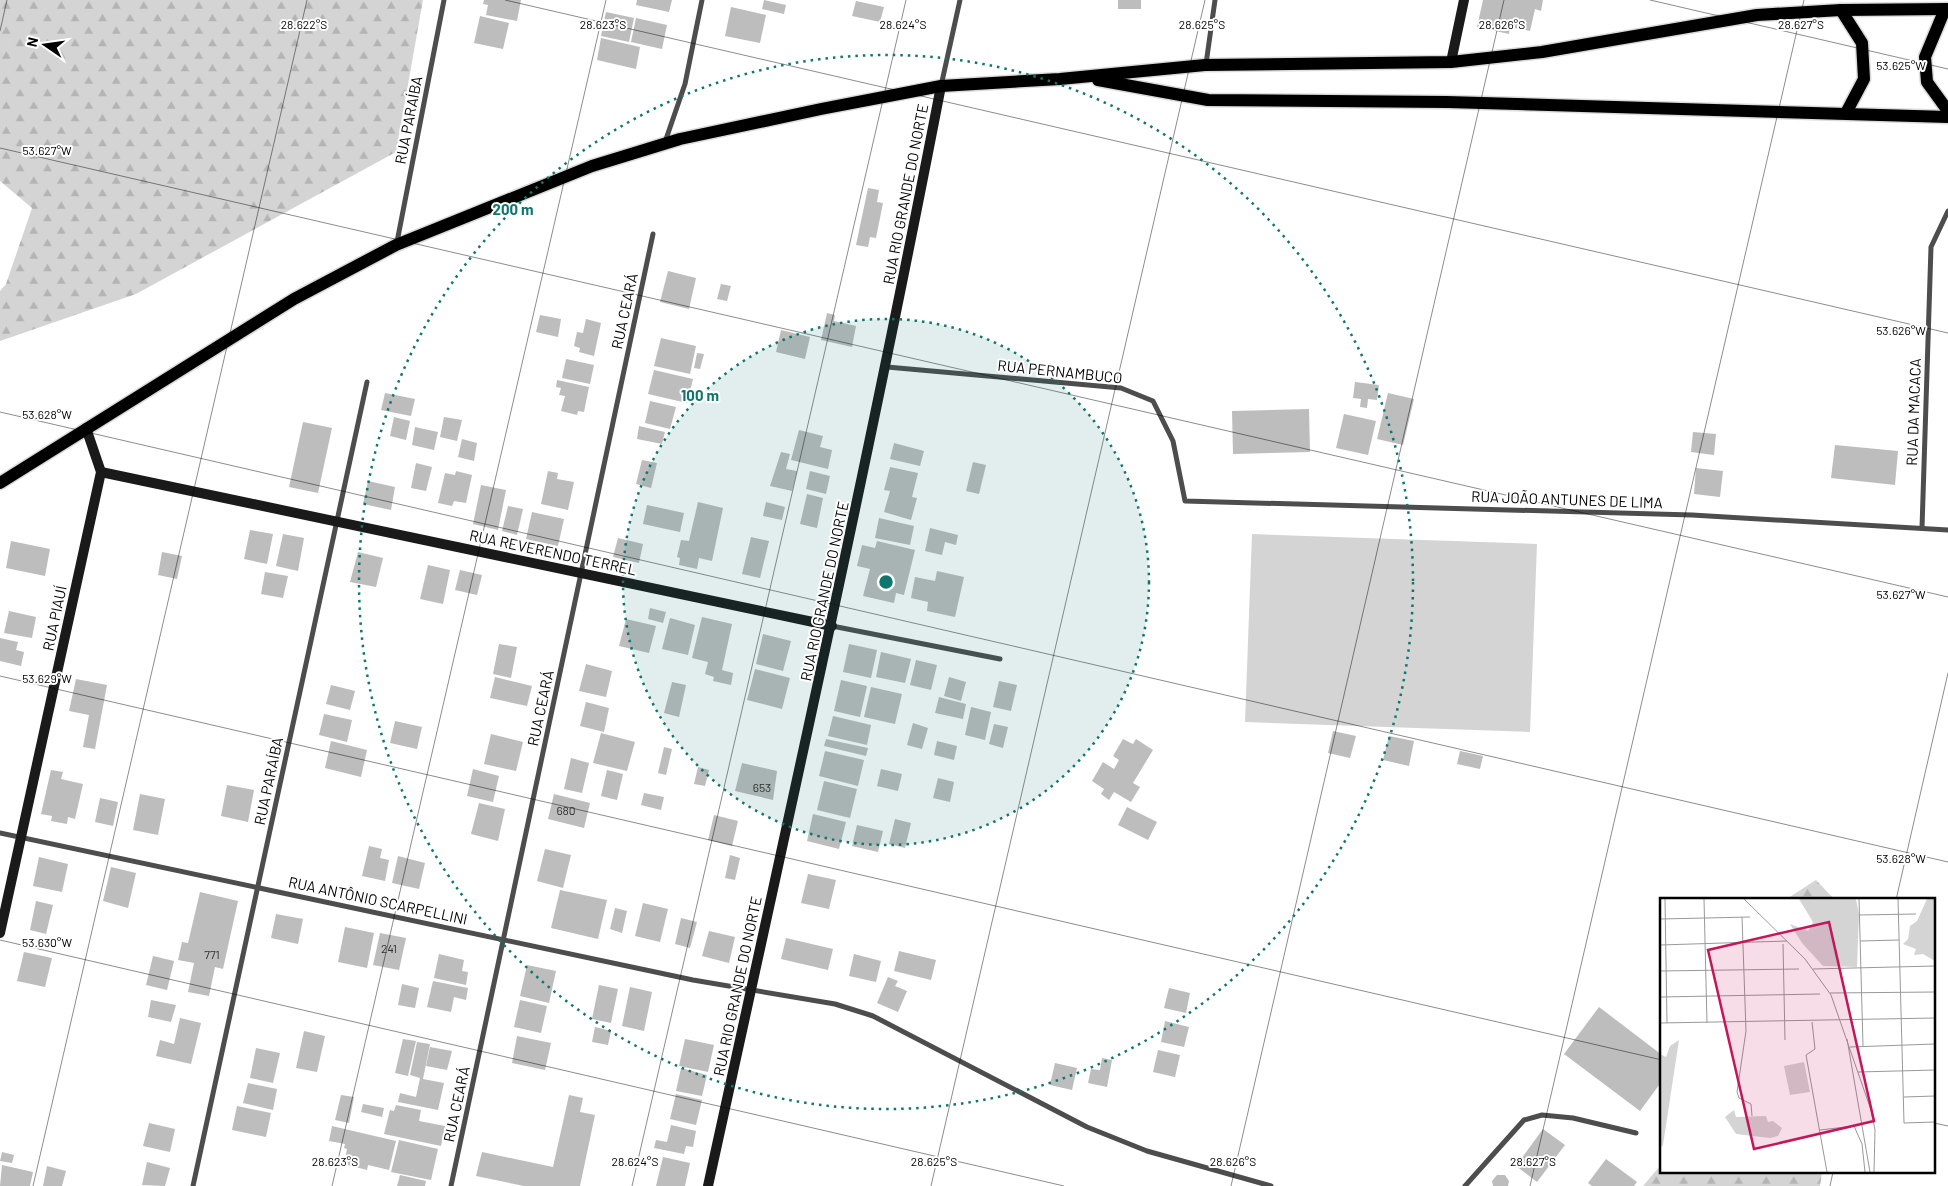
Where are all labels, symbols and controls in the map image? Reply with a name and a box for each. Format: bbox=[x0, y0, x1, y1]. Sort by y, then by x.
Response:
text: 28.622°S bbox=[281, 17, 327, 31]
text: 28.623°S bbox=[580, 17, 626, 31]
text: 28.624°S bbox=[880, 17, 926, 31]
text: 28.625°S bbox=[1179, 17, 1225, 31]
text: 28.626°S bbox=[1479, 17, 1525, 31]
text: 28.627°S bbox=[1778, 17, 1824, 31]
north arrow bbox=[20, 20, 70, 70]
text: N bbox=[23, 36, 41, 48]
text: 53.625°W bbox=[1876, 58, 1926, 72]
street label: RUA PARAÍBA bbox=[391, 74, 425, 166]
street label: RUA RIO GRANDE DO NORTE bbox=[879, 102, 931, 286]
text: 53.627°W bbox=[22, 143, 72, 157]
text: 200 m bbox=[492, 200, 534, 218]
street label: RUA CEARÁ bbox=[607, 271, 641, 351]
text: 53.626°W bbox=[1876, 323, 1926, 337]
street label: RUA PERNAMBUCO bbox=[997, 355, 1123, 387]
street label: RUA DA MACACA bbox=[1902, 358, 1924, 466]
text: 100 m bbox=[681, 386, 719, 404]
text: 53.628°W bbox=[22, 407, 72, 421]
street label: RUA JOÃO ANTUNES DE LIMA bbox=[1471, 487, 1663, 511]
street label: RUA RIO GRANDE DO NORTE bbox=[796, 499, 852, 683]
street label: RUA REVERENDO TERREL bbox=[468, 525, 638, 579]
centre of rings bbox=[877, 573, 895, 591]
street label: RUA PIAUÍ bbox=[38, 584, 70, 652]
text: 53.627°W bbox=[1876, 587, 1926, 601]
street label: RUA CEARÁ bbox=[523, 668, 557, 748]
text: 53.629°W bbox=[22, 671, 72, 685]
street label: RUA PARAÍBA bbox=[250, 735, 286, 827]
house number: 653 bbox=[753, 780, 771, 794]
house number: 680 bbox=[556, 803, 576, 817]
text: 53.628°W bbox=[1876, 851, 1926, 865]
street label: RUA ANTÔNIO SCARPELLINI bbox=[287, 872, 469, 928]
street label: RUA RIO GRANDE DO NORTE bbox=[709, 894, 765, 1078]
inset map bbox=[1660, 898, 1936, 1174]
text: 53.630°W bbox=[22, 935, 72, 949]
house number: 241 bbox=[381, 941, 397, 955]
house number: 771 bbox=[204, 947, 220, 961]
street label: RUA CEARÁ bbox=[439, 1064, 473, 1144]
text: 28.623°S bbox=[312, 1154, 358, 1168]
text: 28.624°S bbox=[612, 1154, 658, 1168]
text: 28.625°S bbox=[911, 1154, 957, 1168]
text: 28.626°S bbox=[1210, 1154, 1256, 1168]
text: 28.627°S bbox=[1510, 1154, 1556, 1168]

